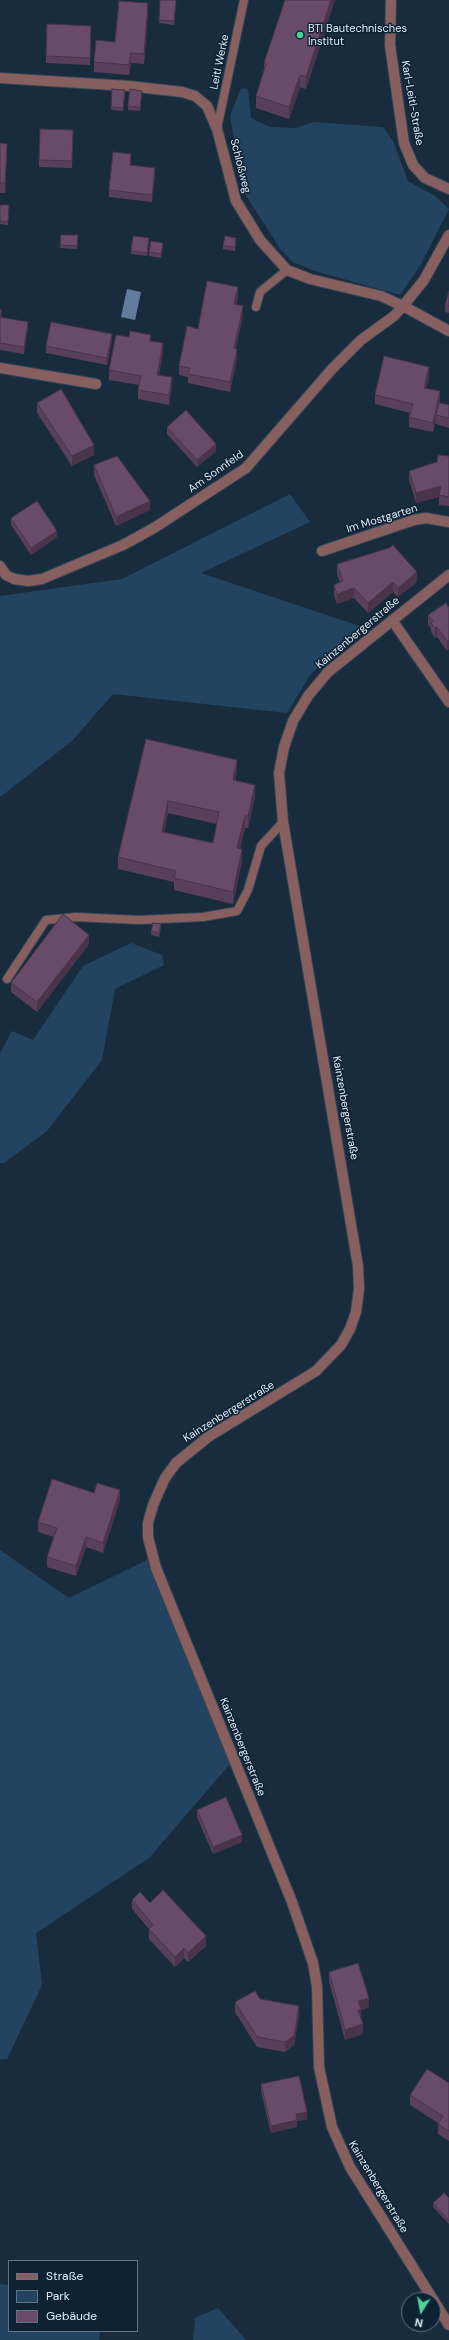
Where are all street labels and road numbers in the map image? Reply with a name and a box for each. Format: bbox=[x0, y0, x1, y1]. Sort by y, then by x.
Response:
street label: Leitl Werke bbox=[208, 33, 232, 91]
street label: Karl-Leitl-Straße bbox=[398, 60, 426, 146]
street label: Schloßweg bbox=[227, 137, 253, 195]
street label: Am Sonnfeld bbox=[186, 448, 246, 496]
street label: Im Mostgarten bbox=[345, 502, 419, 536]
street label: Kainzenbergerstraße bbox=[314, 594, 402, 672]
street label: Kainzenbergerstraße bbox=[329, 1055, 361, 1161]
street label: Kainzenbergerstraße bbox=[181, 1379, 277, 1445]
street label: Kainzenbergerstraße bbox=[216, 1696, 268, 1798]
street label: Kainzenbergerstraße bbox=[345, 2139, 411, 2235]

